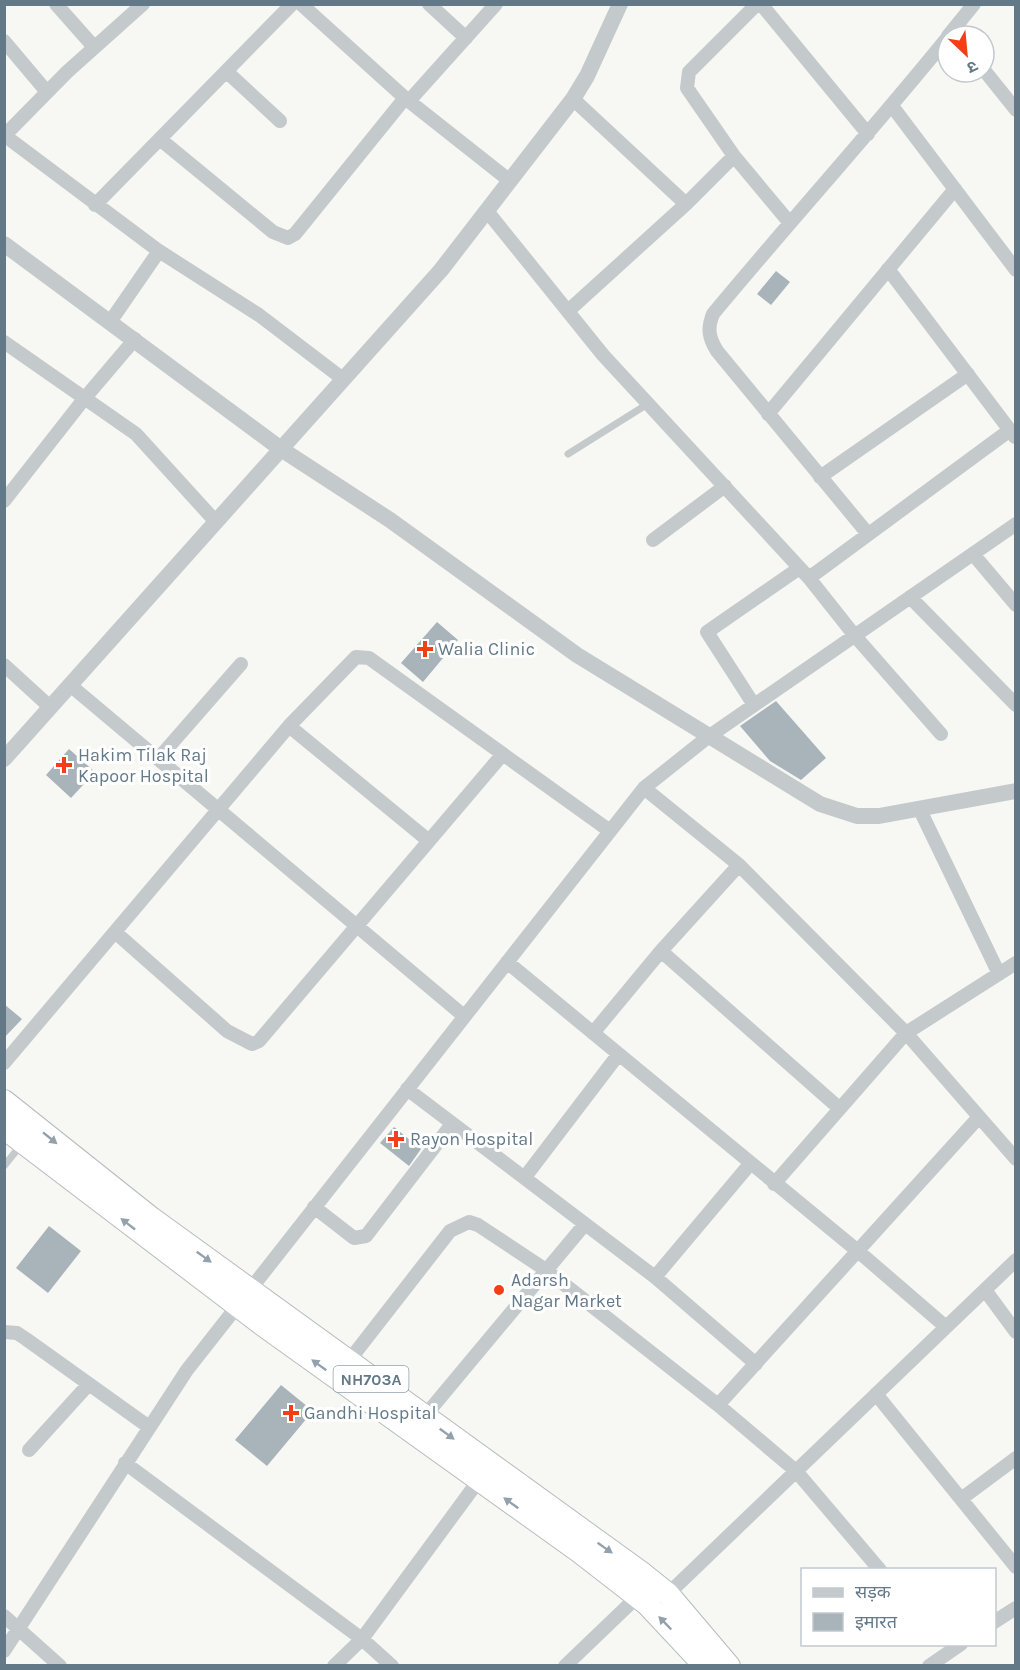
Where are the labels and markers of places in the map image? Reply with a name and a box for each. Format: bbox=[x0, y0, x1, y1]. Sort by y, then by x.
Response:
place label: Walia Clinic bbox=[438, 638, 535, 660]
marker: Walia Clinic bbox=[416, 640, 434, 658]
place label: Hakim Tilak Raj Kapoor Hospital bbox=[78, 744, 209, 787]
marker: Hakim Tilak Raj Kapoor Hospital bbox=[55, 756, 73, 774]
place label: Rayon Hospital bbox=[410, 1128, 533, 1150]
marker: Rayon Hospital bbox=[387, 1130, 405, 1148]
place label: Adarsh Nagar Market bbox=[511, 1269, 622, 1312]
marker: Adarsh Nagar Market bbox=[492, 1283, 506, 1297]
place label: Gandhi Hospital bbox=[304, 1402, 436, 1424]
marker: Gandhi Hospital bbox=[282, 1404, 300, 1422]

